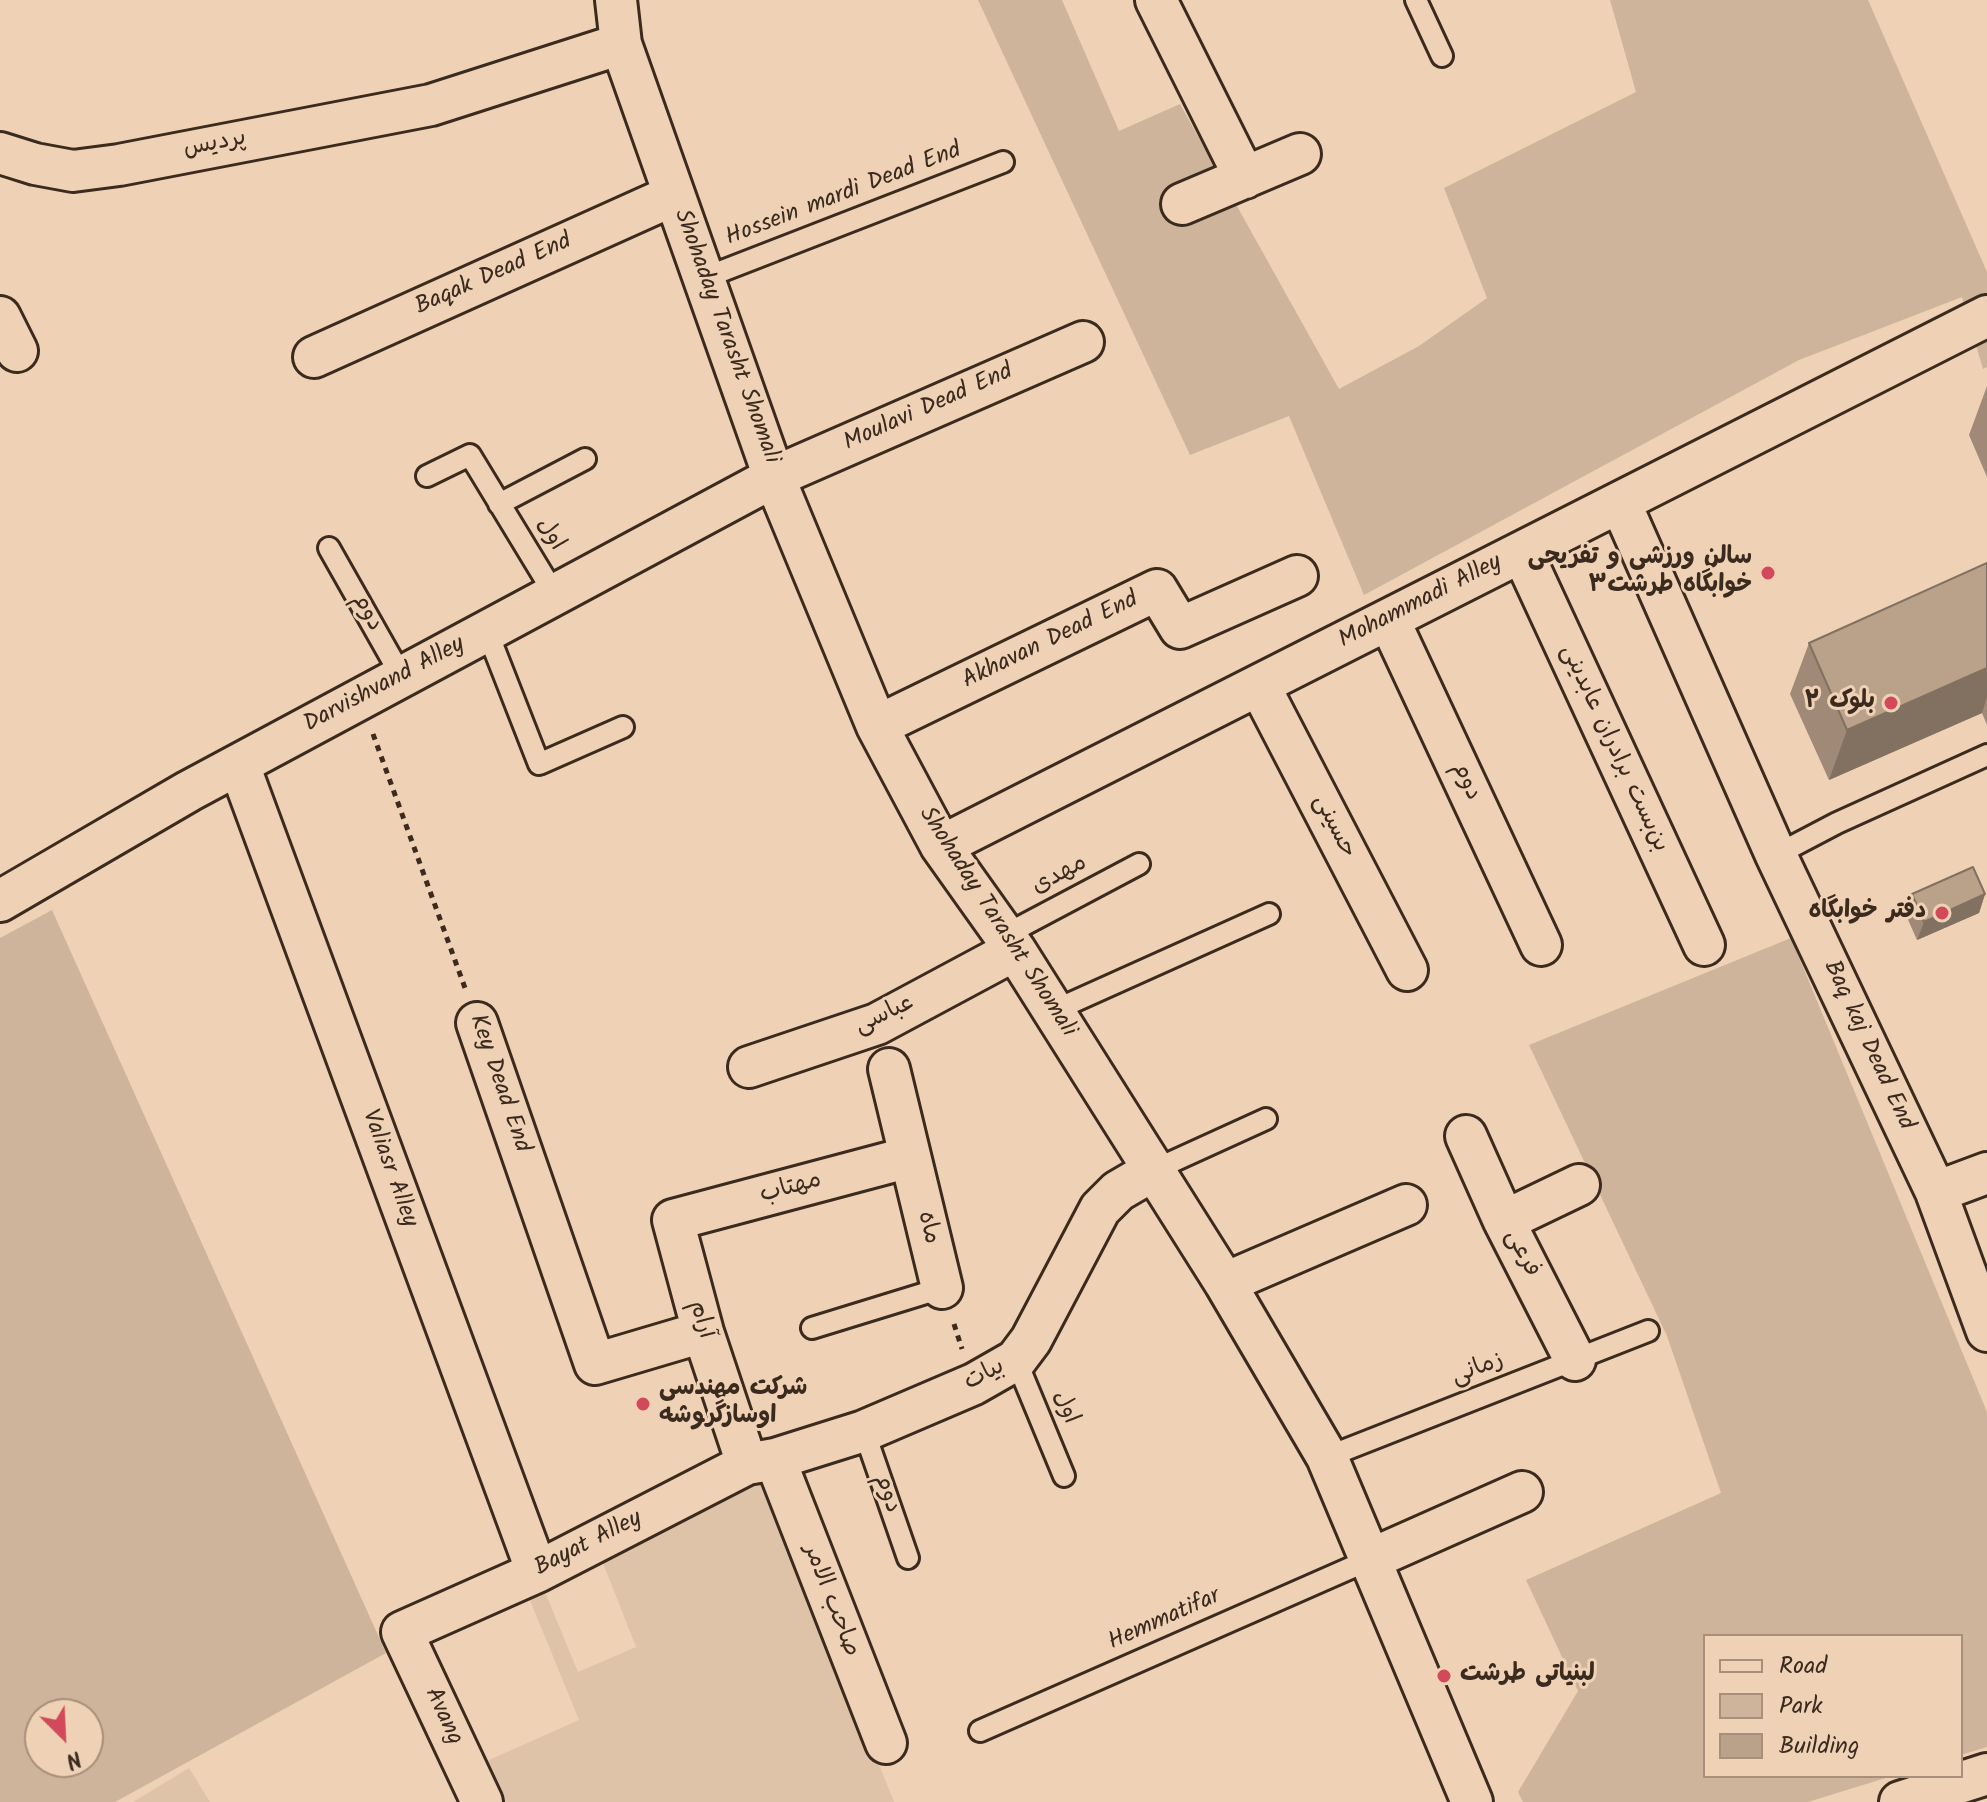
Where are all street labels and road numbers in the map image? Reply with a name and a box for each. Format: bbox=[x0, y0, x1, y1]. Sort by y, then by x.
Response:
street label: پردیس bbox=[181, 125, 249, 165]
street label: Hossein mardi Dead End bbox=[722, 138, 966, 254]
street label: Shohaday Tarasht Shomali bbox=[666, 206, 784, 468]
street label: Baqak Dead End bbox=[411, 229, 577, 323]
street label: Moulavi Dead End bbox=[840, 359, 1018, 459]
street label: اول bbox=[528, 513, 570, 557]
street label: Mohammadi Alley bbox=[1335, 550, 1507, 656]
street label: Akhavan Dead End bbox=[959, 587, 1143, 697]
street label: دوم bbox=[344, 589, 388, 637]
street label: Darvishvand Alley bbox=[300, 632, 470, 740]
street label: بن‌بست برادران عابدینی bbox=[1552, 641, 1674, 857]
street label: دوم bbox=[1444, 758, 1486, 806]
street label: حسینی bbox=[1305, 790, 1361, 864]
street label: Shohaday Tarasht Shomali bbox=[911, 803, 1081, 1043]
street label: مهدی bbox=[1028, 850, 1092, 902]
street label: Baq kaj Dead End bbox=[1815, 957, 1919, 1135]
street label: عباسی bbox=[851, 990, 919, 1042]
street label: Key Dead End bbox=[461, 1011, 535, 1157]
street label: Valiasr Alley bbox=[353, 1106, 423, 1232]
street label: مهتاب bbox=[757, 1167, 825, 1211]
street label: ماه bbox=[909, 1209, 945, 1247]
street label: فرعی bbox=[1497, 1225, 1545, 1283]
street label: آرام bbox=[681, 1298, 719, 1342]
street label: زمانی bbox=[1448, 1347, 1508, 1393]
street label: بیات bbox=[960, 1353, 1010, 1399]
street label: اول bbox=[1044, 1387, 1084, 1429]
street label: دوم bbox=[866, 1471, 906, 1517]
street label: Bayat Alley bbox=[531, 1506, 647, 1584]
street label: صاحب الامر bbox=[795, 1541, 865, 1661]
street label: Hemmatifar bbox=[1105, 1584, 1225, 1658]
street label: Avang bbox=[416, 1684, 468, 1750]

